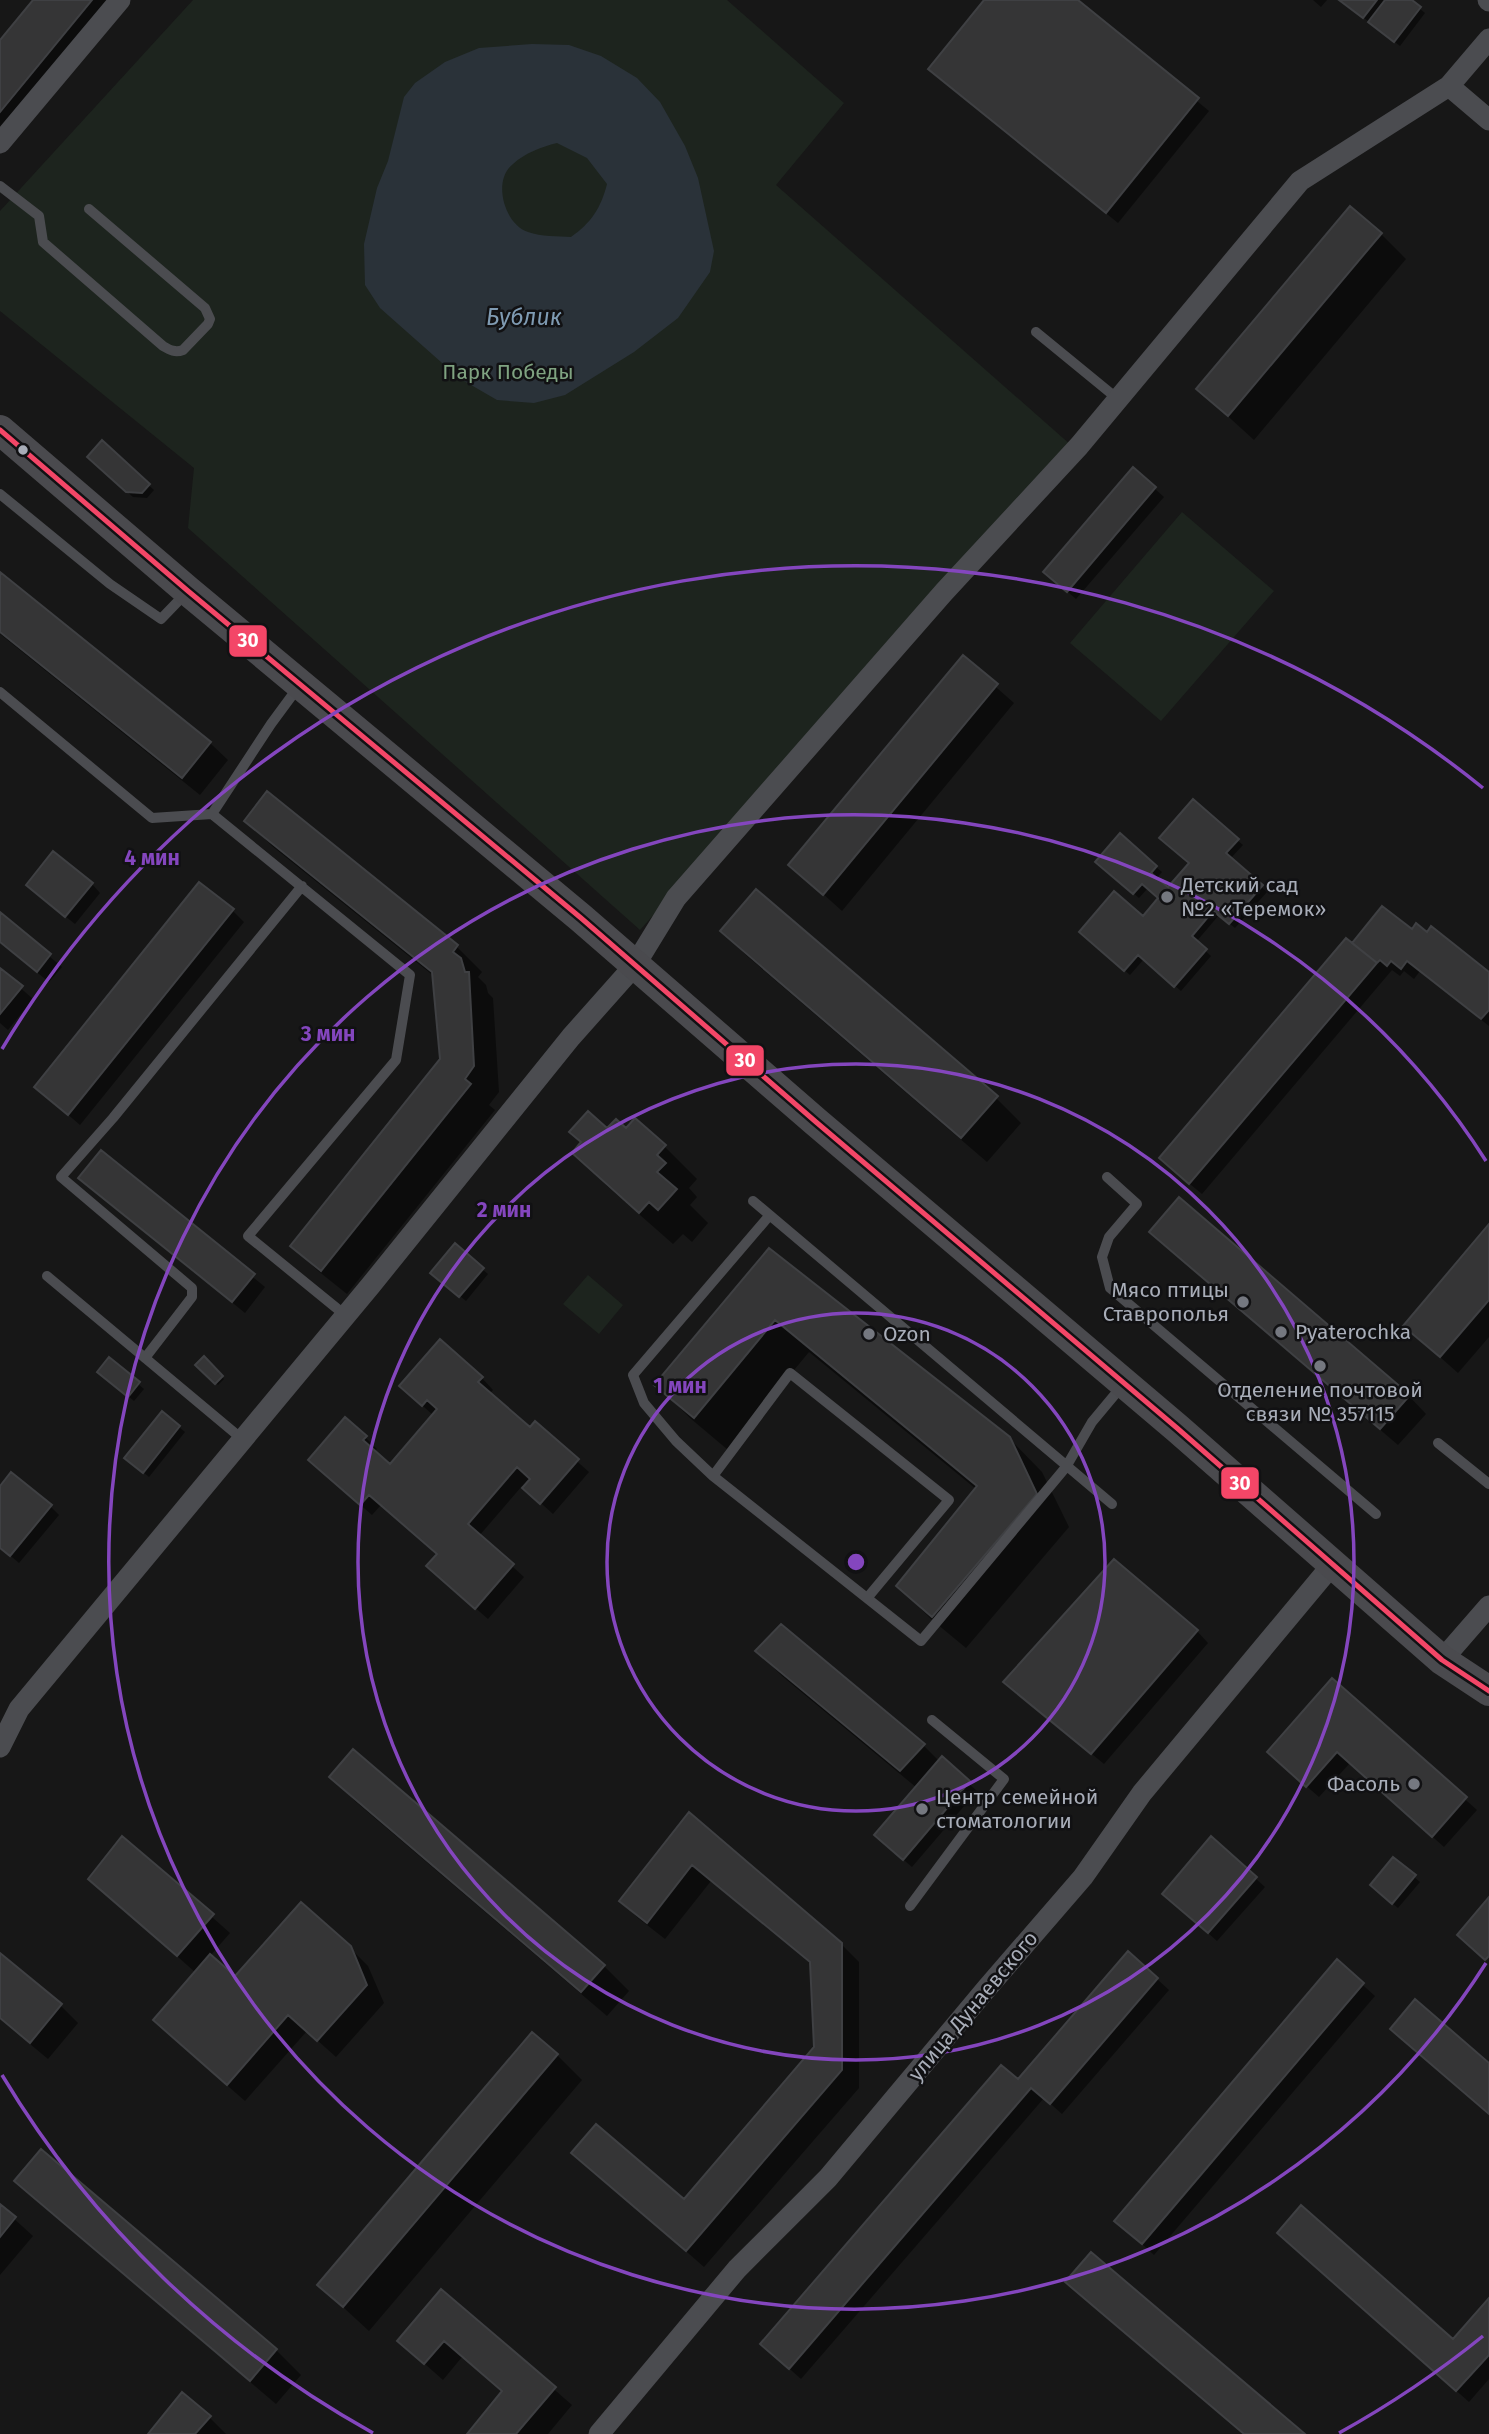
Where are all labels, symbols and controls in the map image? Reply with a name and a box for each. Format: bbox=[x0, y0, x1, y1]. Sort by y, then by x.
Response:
water label: Бублик bbox=[486, 303, 562, 331]
park label: Парк Победы bbox=[442, 359, 574, 385]
unlabelled marker bbox=[16, 443, 30, 457]
line badge: 30 bbox=[228, 624, 268, 658]
text: 30 bbox=[237, 629, 259, 652]
text: 4 мин bbox=[124, 845, 180, 871]
place label: Детский сад №2 «Теремок» bbox=[1180, 872, 1326, 922]
marker: Детский сад №2 «Теремок» bbox=[1159, 889, 1175, 905]
text: 3 мин bbox=[300, 1021, 355, 1047]
line badge: 30 bbox=[725, 1044, 765, 1077]
text: 30 bbox=[734, 1049, 756, 1072]
text: 2 мин bbox=[477, 1197, 531, 1223]
place label: Мясо птицы Ставрополья bbox=[1103, 1277, 1229, 1327]
marker: Мясо птицы Ставрополья bbox=[1235, 1294, 1251, 1310]
place label: Pyaterochka bbox=[1295, 1319, 1411, 1345]
place label: Ozon bbox=[883, 1321, 931, 1347]
marker: Pyaterochka bbox=[1273, 1324, 1289, 1340]
marker: Ozon bbox=[861, 1326, 877, 1342]
marker: Отделение почтовой связи № 357115 bbox=[1312, 1358, 1328, 1374]
text: 1 мин bbox=[653, 1373, 707, 1399]
place label: Отделение почтовой связи № 357115 bbox=[1217, 1377, 1423, 1427]
line badge: 30 bbox=[1220, 1466, 1260, 1500]
text: 30 bbox=[1229, 1472, 1251, 1495]
centre of rings bbox=[844, 1550, 868, 1574]
place label: Фасоль bbox=[1327, 1771, 1400, 1797]
marker: Фасоль bbox=[1406, 1776, 1422, 1792]
place label: Центр cемейной cтоматологии bbox=[936, 1784, 1098, 1834]
marker: Центр cемейной cтоматологии bbox=[914, 1801, 930, 1817]
street label: улица Дунаевского bbox=[903, 1926, 1043, 2086]

